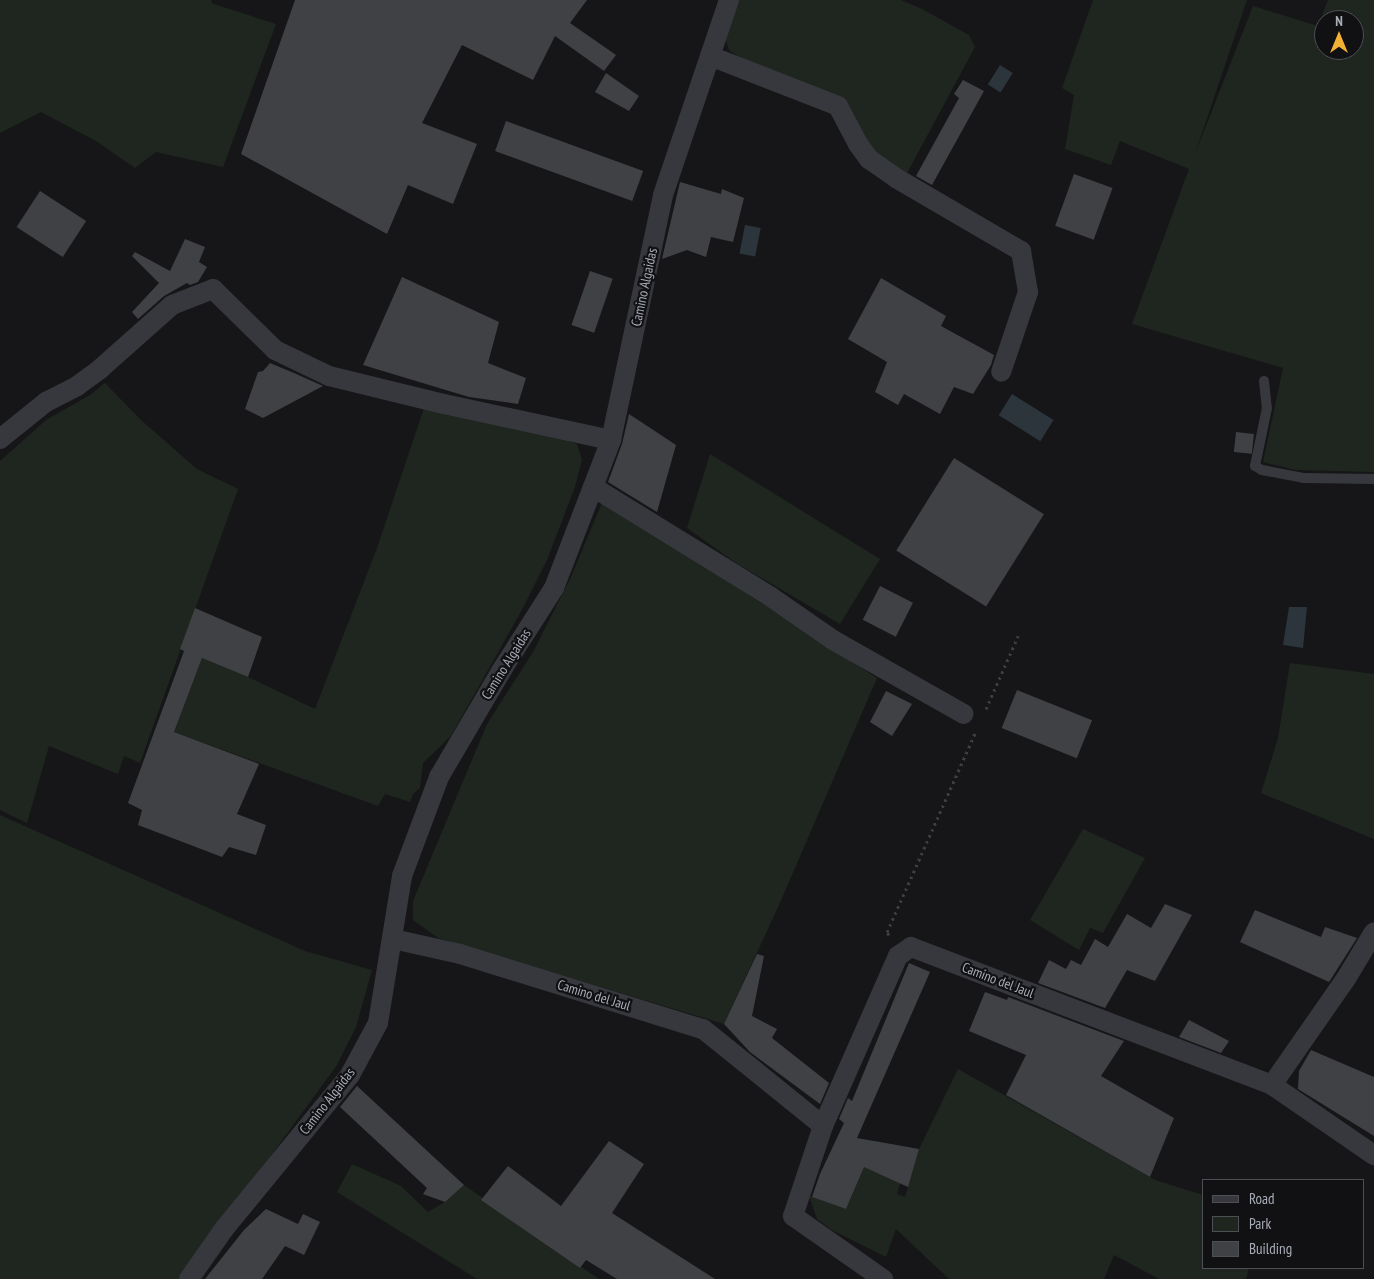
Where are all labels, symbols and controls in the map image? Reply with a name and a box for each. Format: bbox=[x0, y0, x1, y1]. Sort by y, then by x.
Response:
north arrow bbox=[1314, 10, 1364, 60]
text: N bbox=[1335, 12, 1343, 30]
street label: Camino Algaidas bbox=[627, 246, 661, 328]
street label: Camino Algaidas bbox=[478, 626, 534, 702]
street label: Camino del Jaul bbox=[960, 959, 1036, 1001]
street label: Camino del Jaul bbox=[555, 976, 633, 1014]
street label: Camino Algaidas bbox=[296, 1064, 358, 1138]
legend bbox=[1202, 1179, 1364, 1269]
text: Road bbox=[1249, 1189, 1275, 1208]
text: Park bbox=[1249, 1214, 1271, 1233]
text: Building bbox=[1249, 1239, 1292, 1258]

